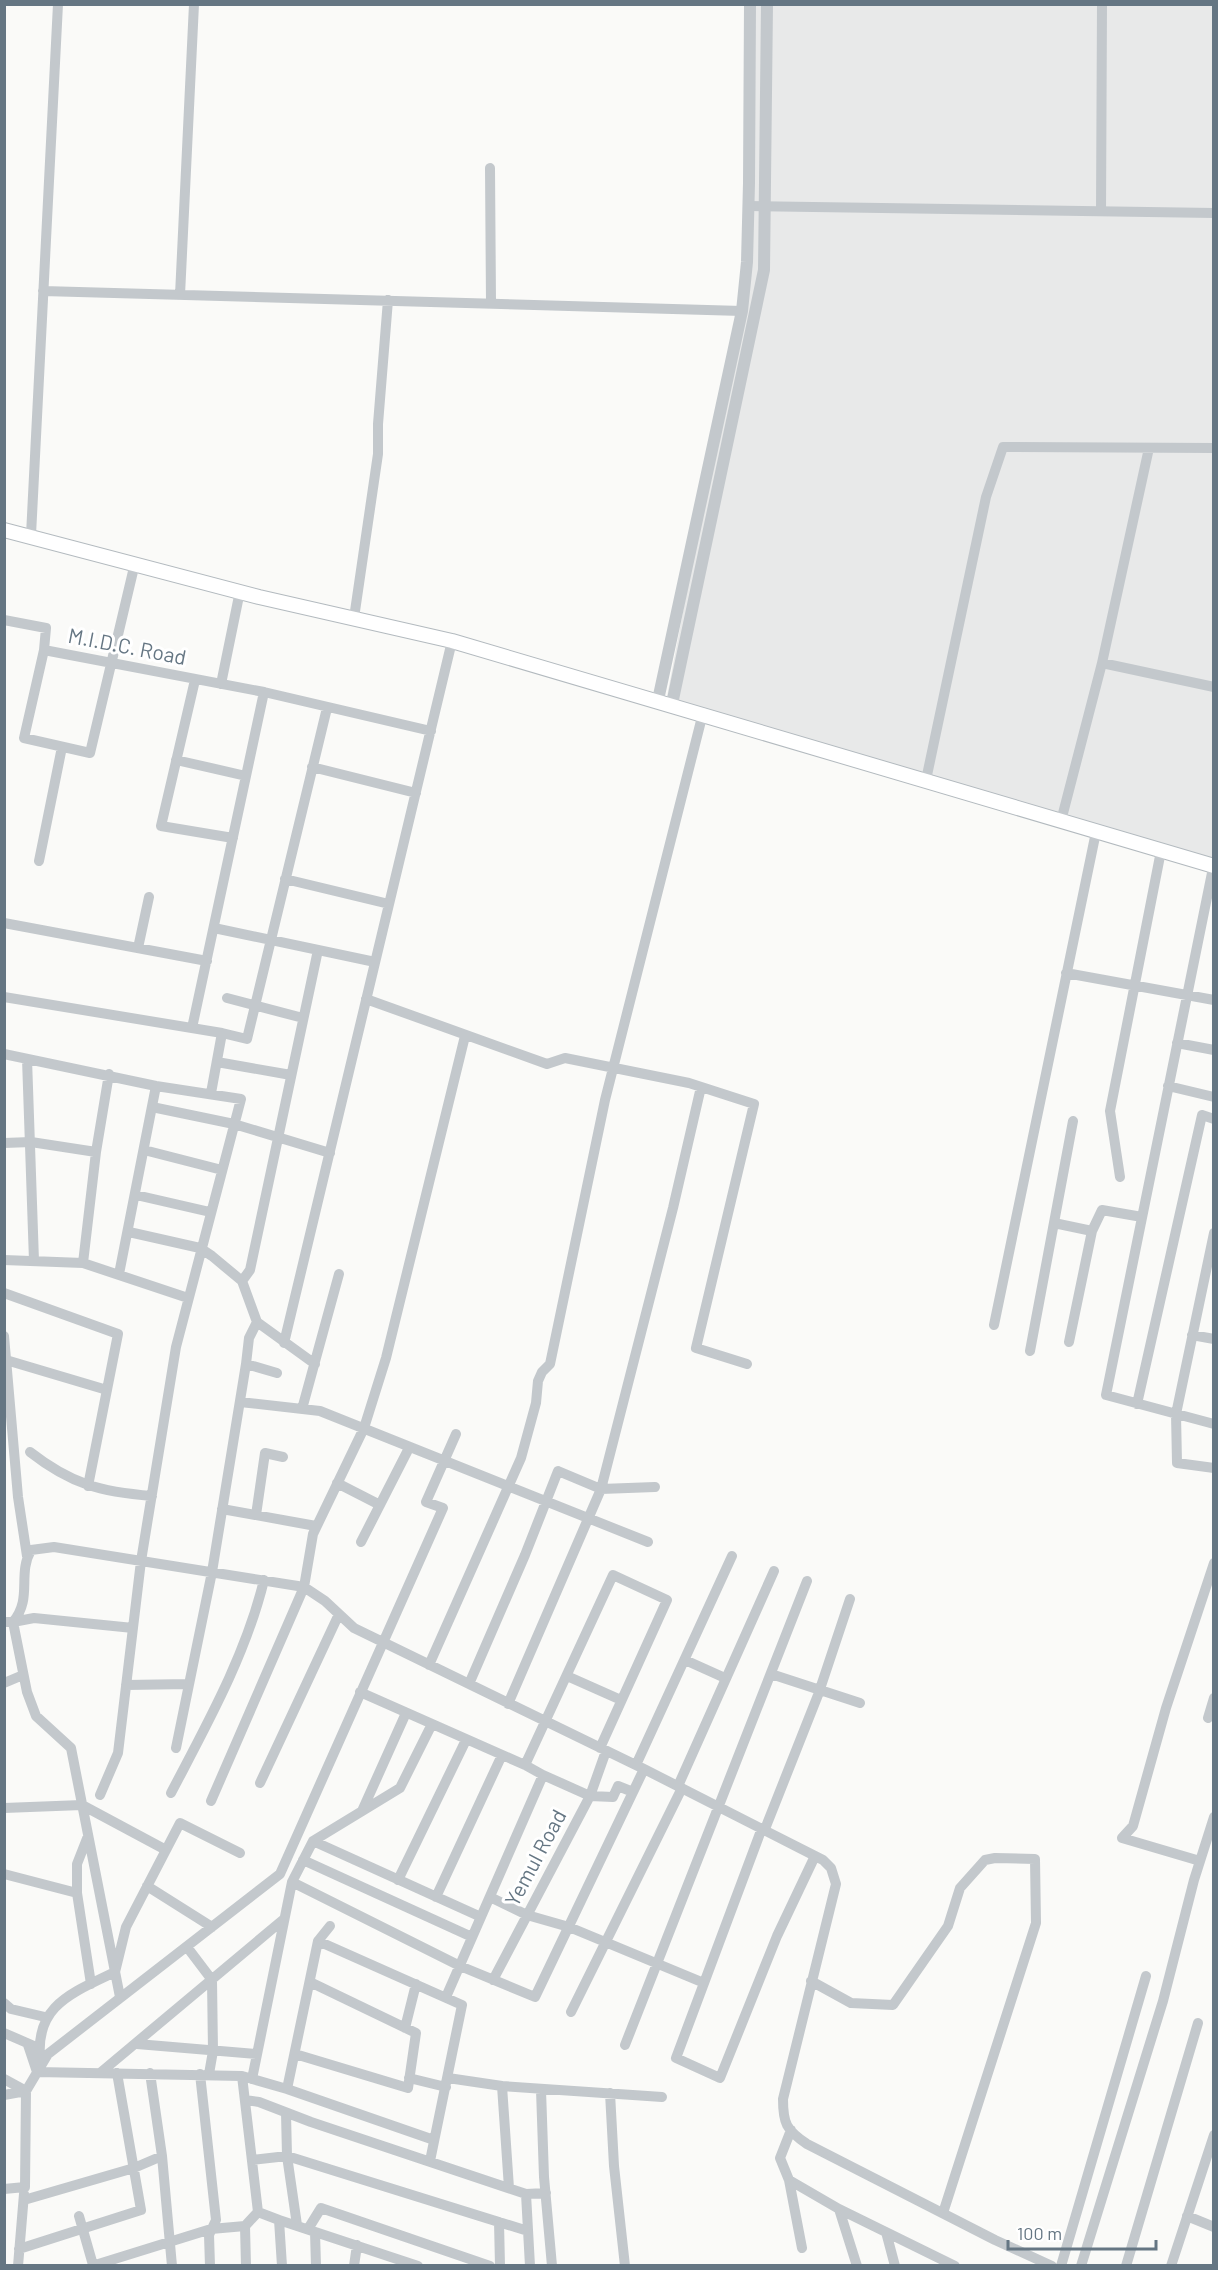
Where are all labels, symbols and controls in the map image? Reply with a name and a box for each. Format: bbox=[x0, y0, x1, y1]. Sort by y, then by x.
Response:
street label: M.I.D.C. Road bbox=[66, 622, 188, 669]
street label: Yemul Road bbox=[499, 1805, 571, 1910]
scale bar bbox=[1008, 2213, 1156, 2251]
text: 100 m bbox=[1017, 2222, 1062, 2244]

